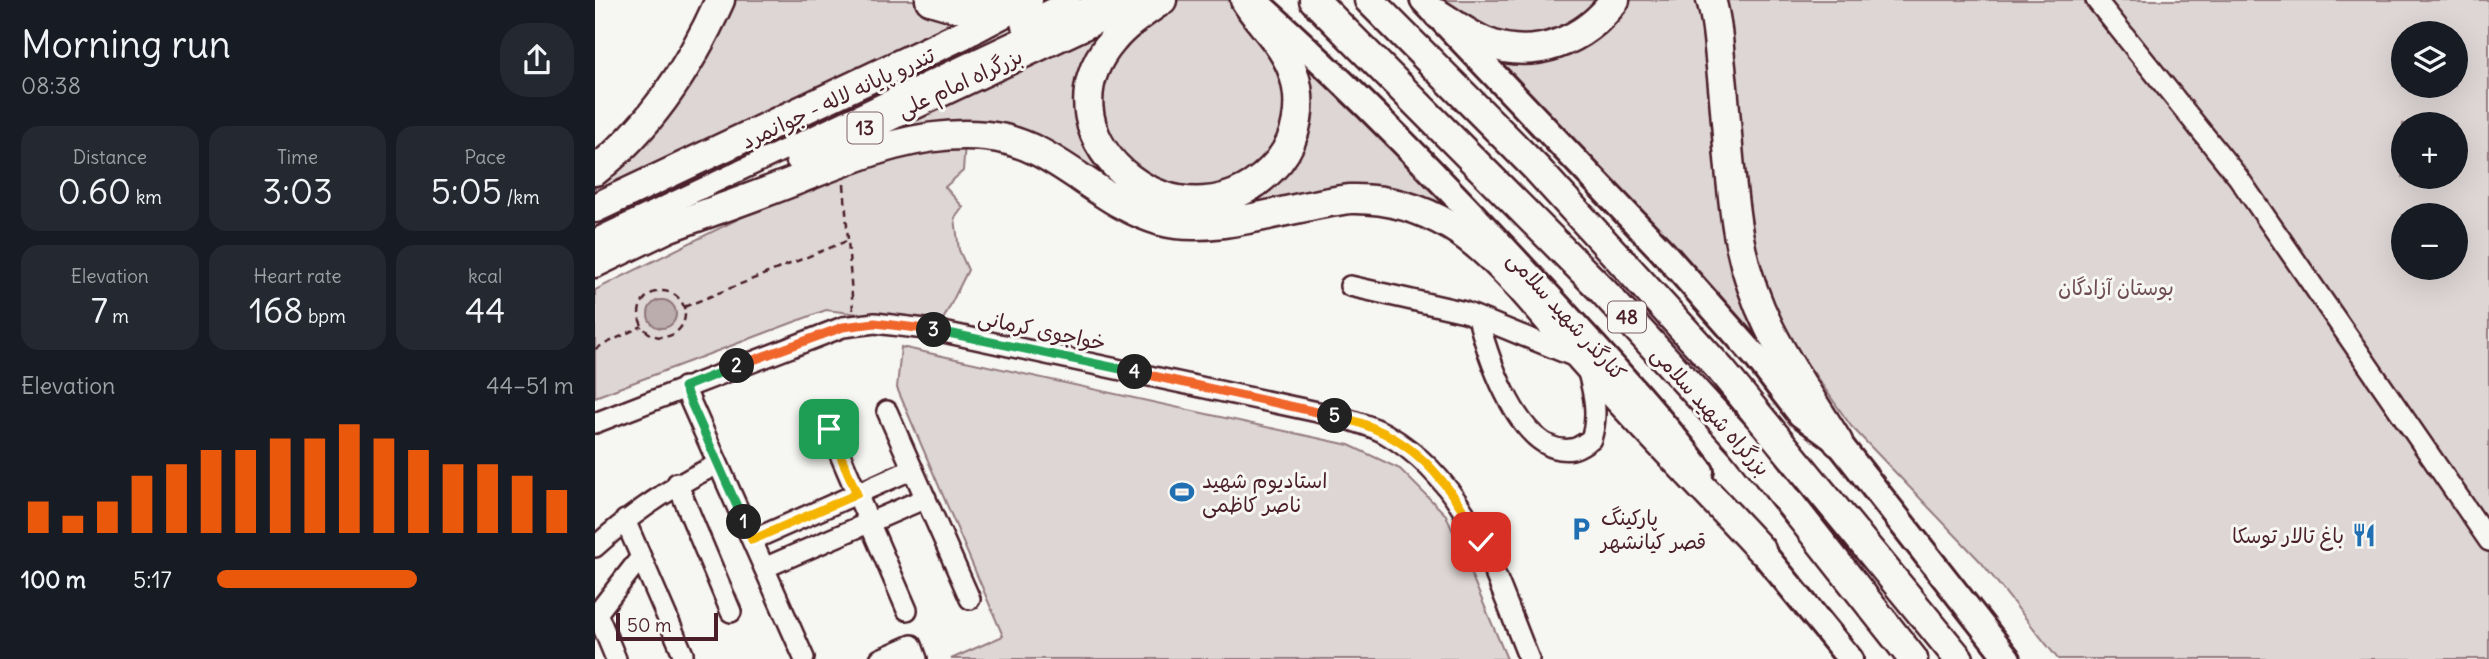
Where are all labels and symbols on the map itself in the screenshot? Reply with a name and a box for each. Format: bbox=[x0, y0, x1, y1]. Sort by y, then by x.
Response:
street label: تندرو پایانه لاله - جوانمرد bbox=[737, 41, 940, 156]
street label: بزرگراه امام علی bbox=[893, 42, 1028, 126]
road number: 13 bbox=[847, 112, 883, 144]
street label: کنارگذر شهید سلامی bbox=[1501, 246, 1632, 387]
park label: بوستان آزادگان bbox=[2058, 274, 2174, 301]
road number: 48 bbox=[1608, 302, 1646, 332]
street label: خواجوی کرمانی bbox=[976, 303, 1108, 358]
pin: 3 bbox=[917, 312, 951, 348]
street label: بزرگراه شهید سلامی bbox=[1645, 341, 1776, 482]
pin: 2 bbox=[719, 348, 755, 384]
pin: 4 bbox=[1117, 354, 1153, 390]
pin: 5 bbox=[1317, 398, 1353, 434]
pin bbox=[799, 399, 859, 459]
place label: استادیوم شهید ناصر کاظمی bbox=[1202, 467, 1327, 519]
sports icon: استادیوم شهید ناصر کاظمی bbox=[1168, 478, 1196, 506]
pin: 1 bbox=[727, 504, 761, 540]
place label: پارکینگ قصر کیانشهر bbox=[1599, 504, 1706, 555]
pin bbox=[1451, 512, 1511, 572]
parking icon: پارکینگ قصر کیانشهر bbox=[1567, 515, 1595, 543]
restaurant icon: باغ تالار توسکا bbox=[2350, 521, 2378, 549]
place label: باغ تالار توسکا bbox=[2232, 522, 2344, 551]
scale bar bbox=[616, 610, 717, 642]

